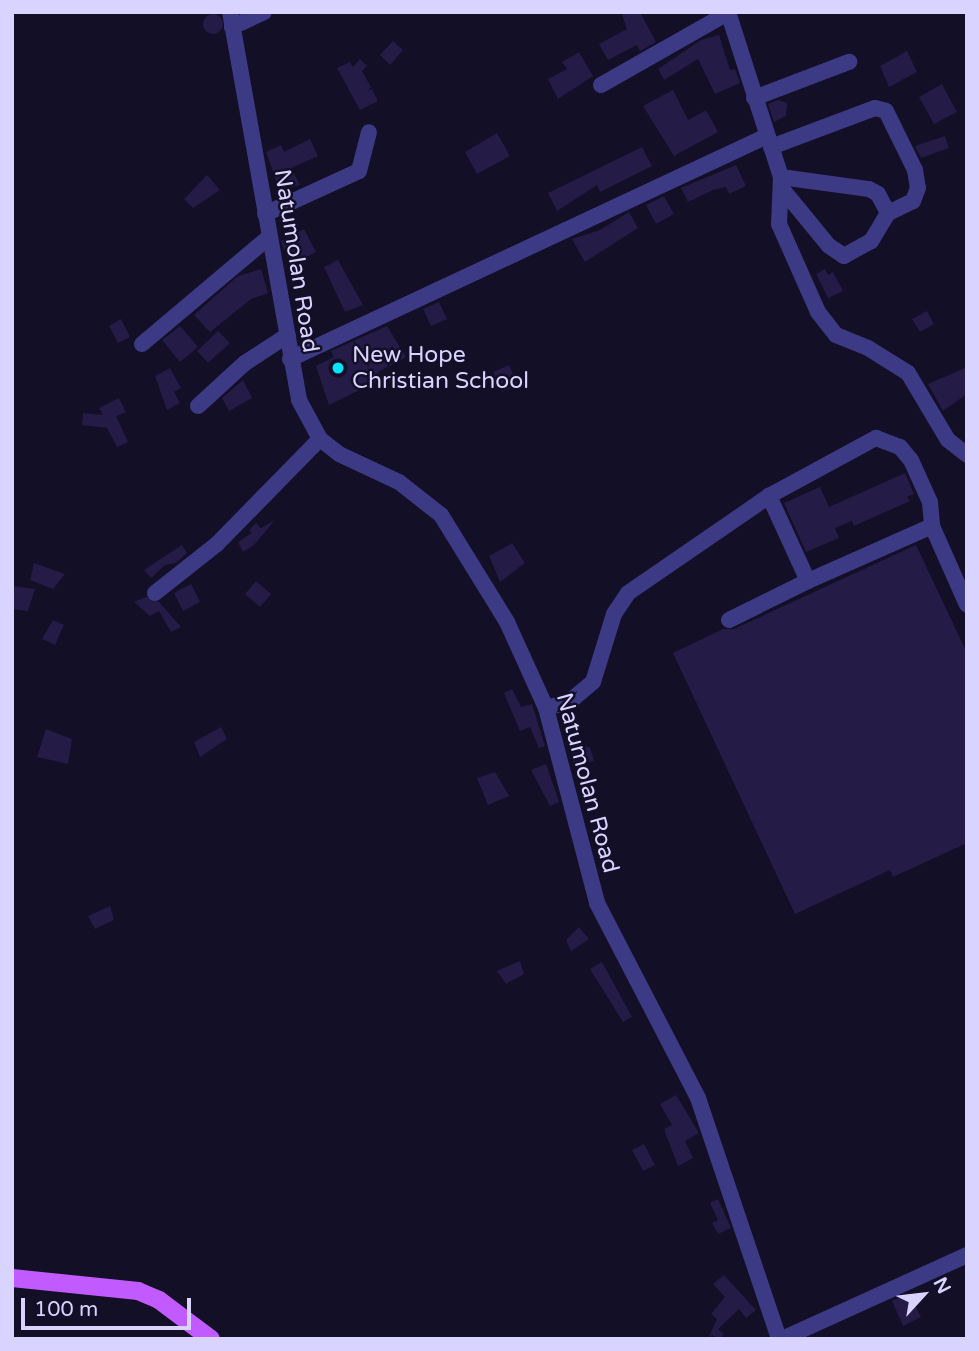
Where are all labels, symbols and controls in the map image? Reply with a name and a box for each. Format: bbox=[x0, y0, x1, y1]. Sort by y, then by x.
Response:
street label: Natumolan Road bbox=[268, 167, 324, 355]
place label: New Hope Christian School bbox=[352, 341, 529, 395]
marker: New Hope Christian School bbox=[330, 360, 346, 376]
street label: Natumolan Road bbox=[550, 690, 624, 876]
north arrow bbox=[888, 1260, 958, 1330]
text: N bbox=[928, 1274, 955, 1297]
scale bar bbox=[24, 1284, 194, 1328]
text: 100 m bbox=[34, 1297, 98, 1322]

